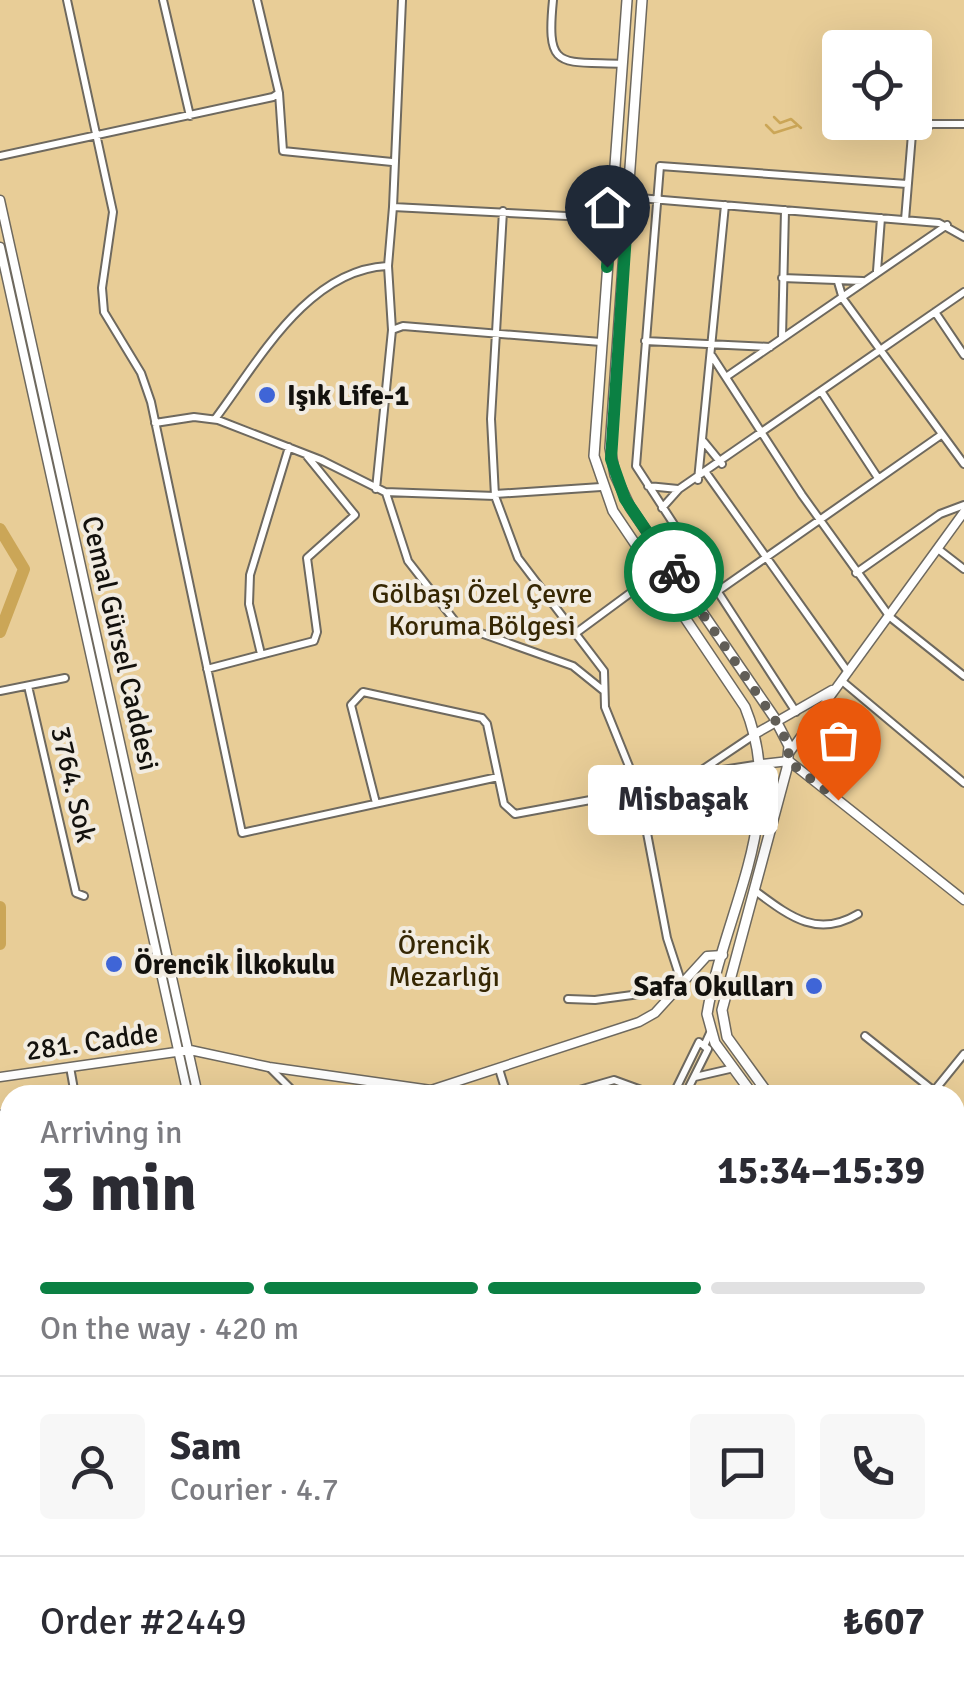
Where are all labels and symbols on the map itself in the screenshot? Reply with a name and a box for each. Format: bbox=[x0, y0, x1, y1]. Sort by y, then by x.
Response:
pin bbox=[565, 165, 650, 268]
place label: Işık Life-1 bbox=[287, 379, 409, 413]
marker: Işık Life-1 bbox=[256, 384, 278, 406]
street label: Cemal Gürsel Caddesi bbox=[74, 513, 166, 774]
courier bbox=[624, 522, 724, 622]
park label: Gölbaşı Özel Çevre Koruma Bölgesi bbox=[371, 577, 593, 643]
pin bbox=[796, 698, 881, 801]
street label: 3764. Sok bbox=[43, 723, 103, 846]
callout: Misbaşak bbox=[588, 765, 778, 835]
park label: Örencik Mezarlığı bbox=[388, 928, 500, 994]
place label: Örencik İlkokulu bbox=[134, 948, 335, 982]
marker: Örencik İlkokulu bbox=[103, 953, 125, 975]
place label: Safa Okulları bbox=[633, 970, 794, 1004]
marker: Safa Okulları bbox=[803, 975, 825, 997]
street label: 281. Cadde bbox=[24, 1016, 161, 1068]

